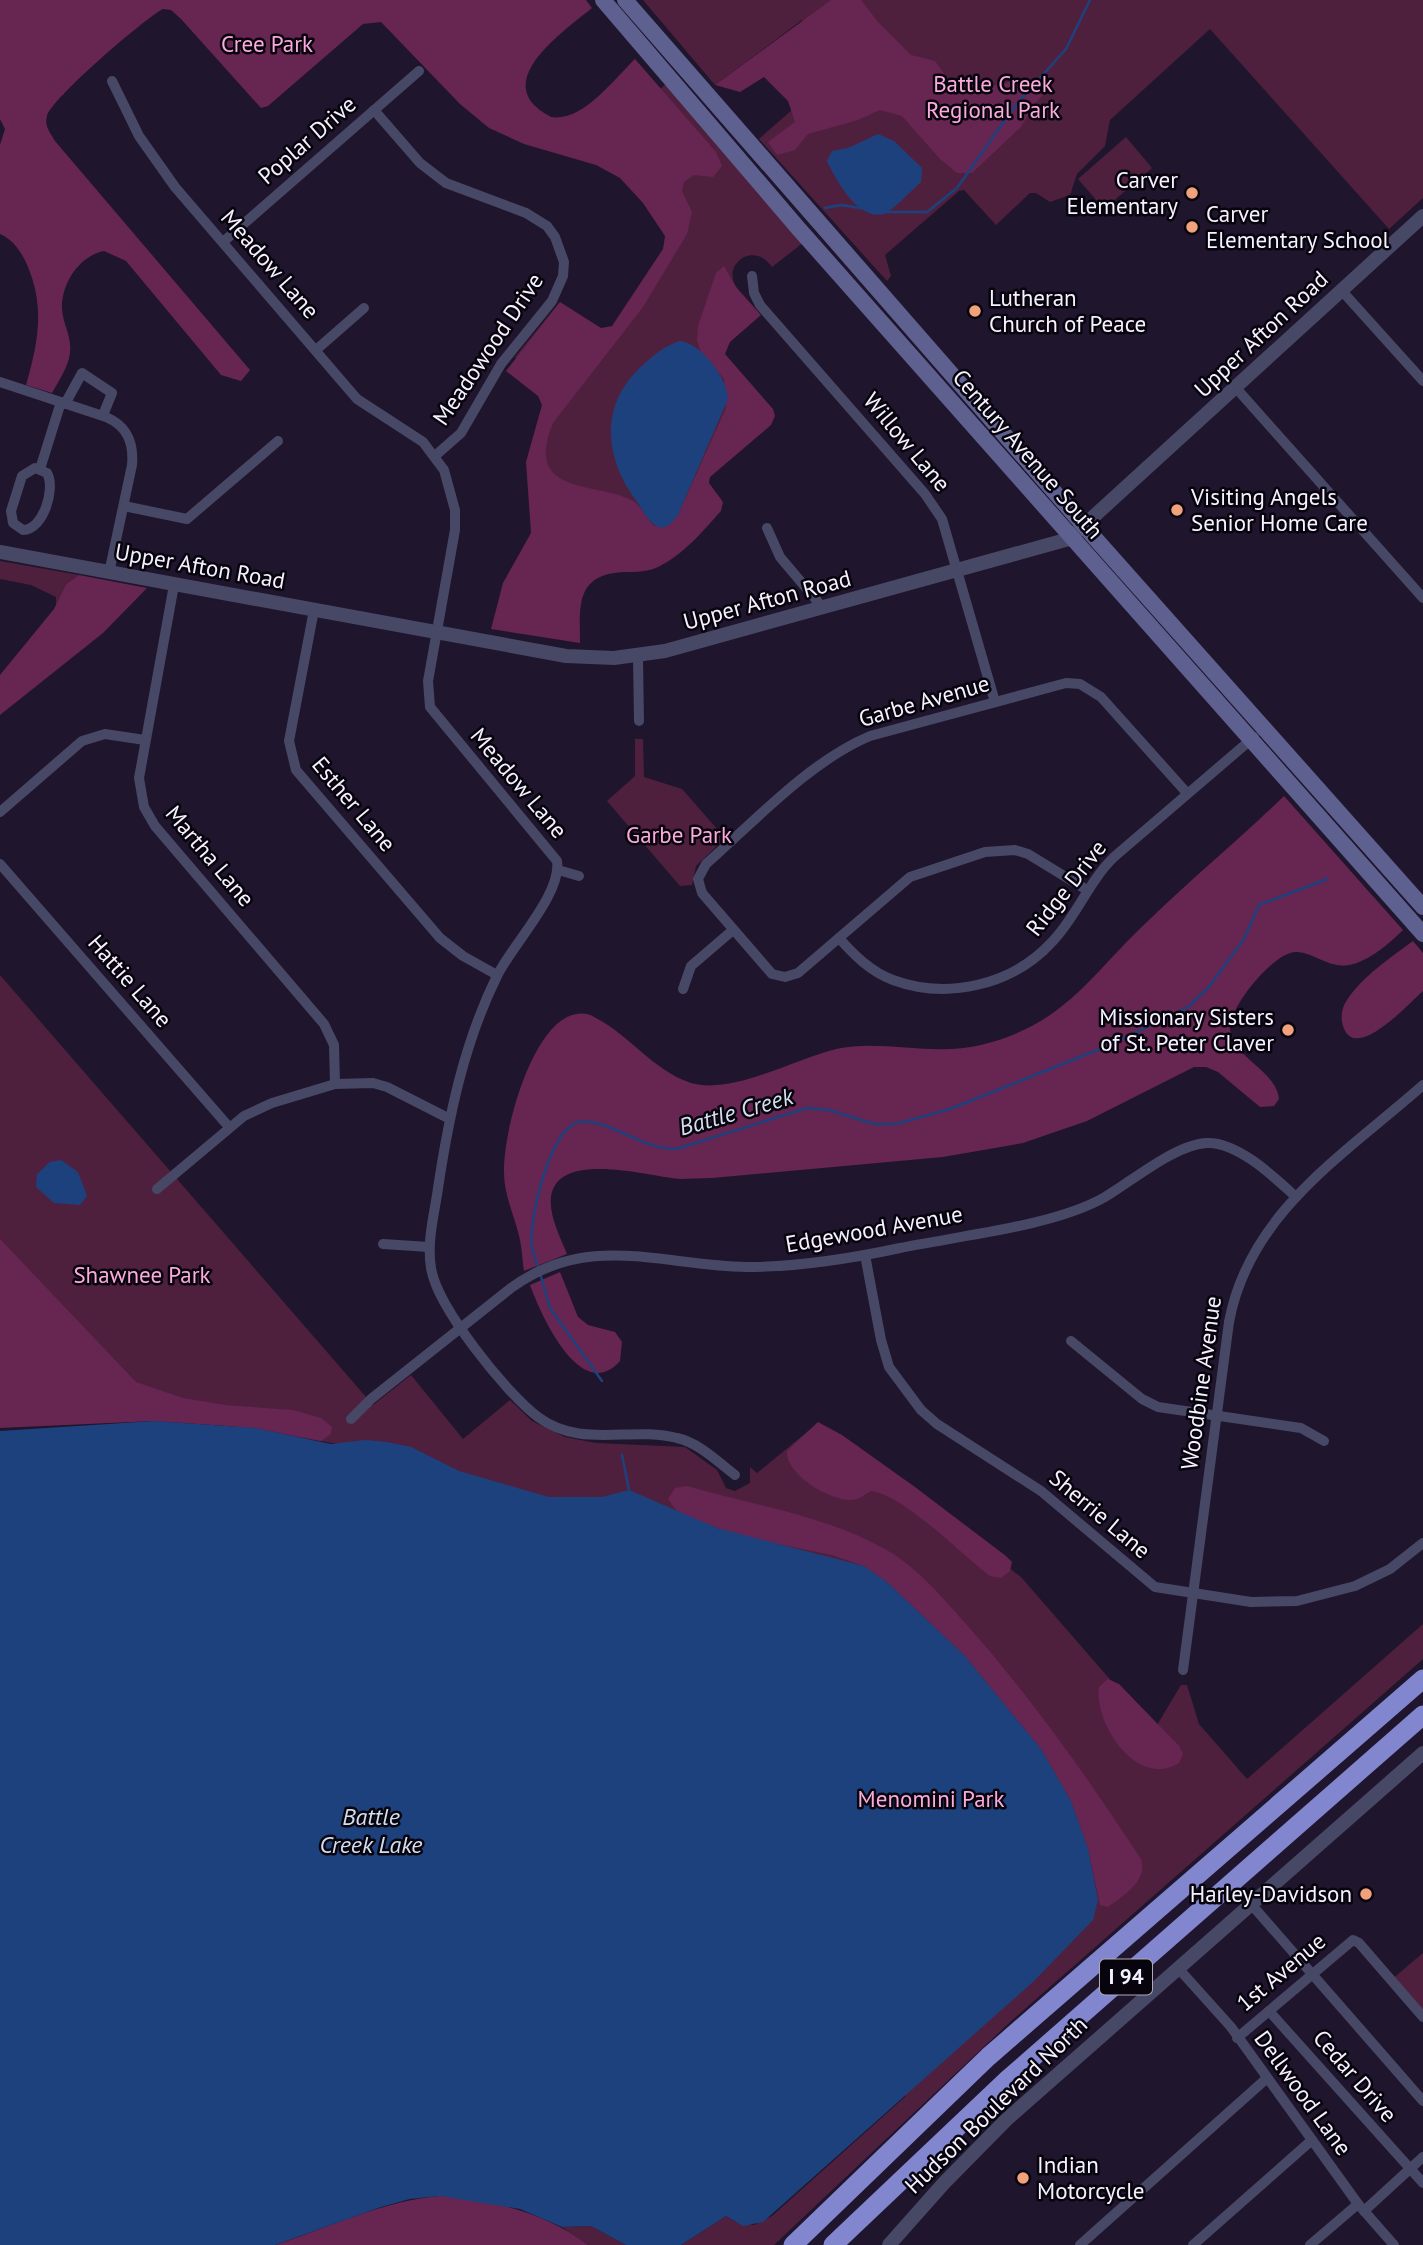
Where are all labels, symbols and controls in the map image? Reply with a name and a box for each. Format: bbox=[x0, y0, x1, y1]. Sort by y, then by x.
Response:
park label: Cree Park bbox=[221, 29, 313, 58]
park label: Battle Creek Regional Park bbox=[926, 69, 1060, 124]
street label: Poplar Drive bbox=[252, 89, 362, 190]
place label: Carver Elementary bbox=[1067, 165, 1178, 220]
marker: Carver Elementary bbox=[1184, 185, 1200, 201]
place label: Carver Elementary School bbox=[1206, 199, 1390, 254]
street label: Meadow Lane bbox=[215, 203, 326, 324]
marker: Carver Elementary School bbox=[1184, 219, 1200, 235]
street label: Upper Afton Road bbox=[1188, 264, 1334, 403]
street label: Meadowood Drive bbox=[426, 267, 549, 430]
place label: Lutheran Church of Peace bbox=[989, 283, 1146, 338]
marker: Lutheran Church of Peace bbox=[967, 303, 983, 319]
street label: Century Avenue South bbox=[947, 363, 1110, 544]
street label: Willow Lane bbox=[858, 386, 957, 497]
place label: Visiting Angels Senior Home Care bbox=[1190, 482, 1368, 537]
marker: Visiting Angels Senior Home Care bbox=[1169, 502, 1185, 518]
street label: Upper Afton Road bbox=[113, 536, 288, 595]
street label: Upper Afton Road bbox=[680, 563, 854, 636]
street label: Garbe Avenue bbox=[855, 668, 993, 733]
street label: Meadow Lane bbox=[465, 722, 574, 844]
street label: Esther Lane bbox=[306, 750, 402, 857]
street label: Martha Lane bbox=[160, 799, 261, 912]
park label: Garbe Park bbox=[626, 820, 732, 849]
street label: Ridge Drive bbox=[1019, 834, 1112, 942]
street label: Hattie Lane bbox=[82, 928, 179, 1033]
place label: Missionary Sisters of St. Peter Claver bbox=[1099, 1002, 1274, 1057]
marker: Missionary Sisters of St. Peter Claver bbox=[1280, 1022, 1296, 1038]
water label: Battle Creek bbox=[675, 1080, 798, 1143]
street label: Edgewood Avenue bbox=[783, 1199, 965, 1258]
park label: Shawnee Park bbox=[73, 1260, 211, 1289]
street label: Woodbine Avenue bbox=[1174, 1294, 1227, 1472]
street label: Sherrie Lane bbox=[1044, 1463, 1157, 1564]
park label: Menomini Park bbox=[858, 1784, 1004, 1813]
water label: Battle Creek Lake bbox=[320, 1801, 422, 1860]
place label: Harley-Davidson bbox=[1190, 1879, 1352, 1908]
marker: Harley-Davidson bbox=[1358, 1886, 1374, 1902]
street label: 1st Avenue bbox=[1230, 1926, 1331, 2017]
road number: I 94 bbox=[1100, 1960, 1152, 1994]
street label: Hudson Boulevard North bbox=[898, 2010, 1093, 2199]
street label: Cedar Drive bbox=[1307, 2023, 1403, 2128]
street label: Dellwood Lane bbox=[1248, 2025, 1358, 2161]
place label: Indian Motorcycle bbox=[1037, 2150, 1145, 2205]
marker: Indian Motorcycle bbox=[1015, 2170, 1031, 2186]

